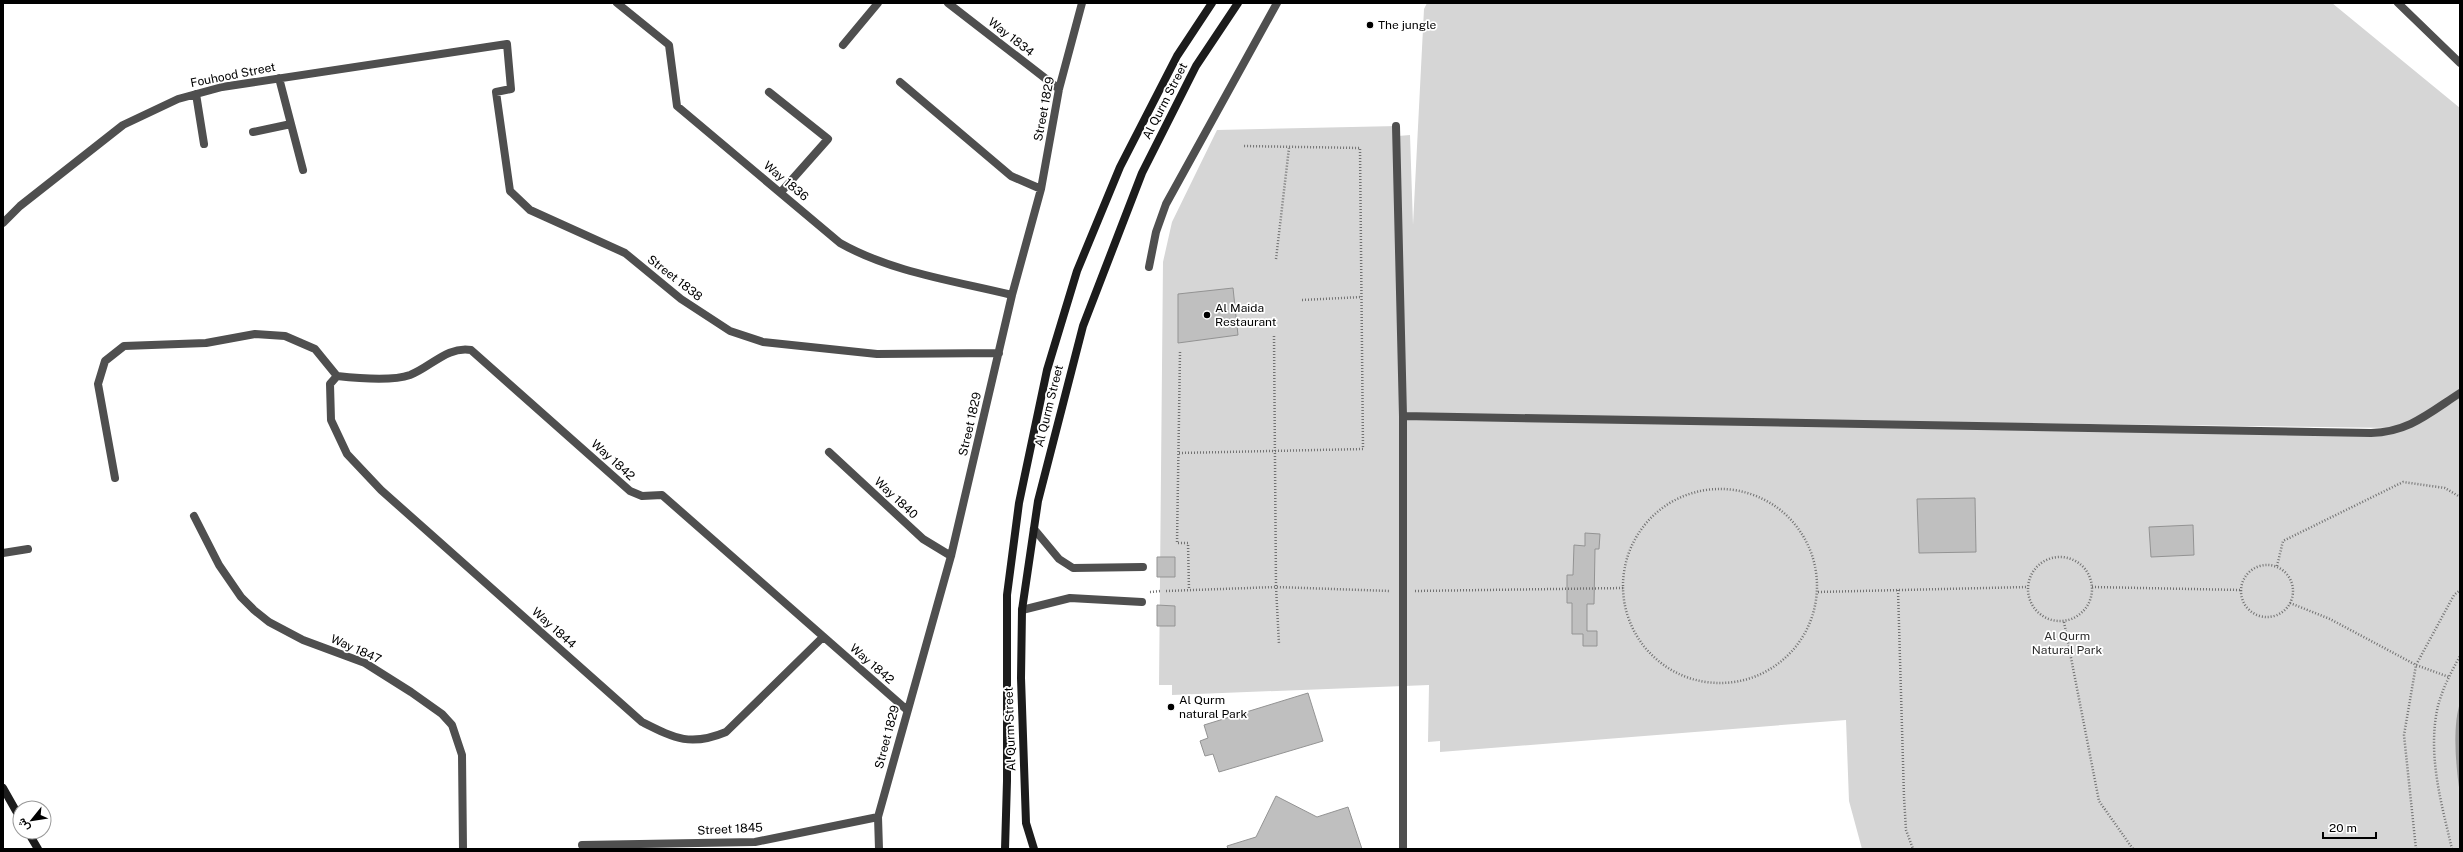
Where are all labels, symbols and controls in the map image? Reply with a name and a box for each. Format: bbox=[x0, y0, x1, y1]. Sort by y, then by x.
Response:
street label: Way 1834 bbox=[985, 15, 1037, 60]
place label: The jungle bbox=[1378, 18, 1437, 32]
marker: The jungle bbox=[1365, 20, 1375, 30]
street label: Fouhood Street bbox=[189, 60, 277, 90]
street label: Al Qurm Street bbox=[1140, 60, 1190, 142]
street label: Street 1829 bbox=[1031, 76, 1057, 142]
street label: Way 1836 bbox=[761, 158, 811, 204]
street label: Street 1838 bbox=[645, 252, 705, 304]
place label: Al Maida Restaurant bbox=[1215, 301, 1277, 329]
marker: Al Maida Restaurant bbox=[1202, 310, 1212, 320]
street label: Al Qurm Street bbox=[1032, 363, 1066, 449]
street label: Street 1829 bbox=[956, 391, 984, 457]
street label: Way 1842 bbox=[588, 437, 638, 483]
street label: Way 1840 bbox=[871, 474, 921, 522]
street label: Way 1844 bbox=[529, 605, 579, 652]
park label: Al Qurm Natural Park bbox=[2032, 629, 2102, 657]
street label: Way 1847 bbox=[328, 632, 384, 666]
street label: Way 1842 bbox=[847, 641, 897, 687]
street label: Al Qurm Street bbox=[1002, 686, 1018, 771]
place label: Al Qurm natural Park bbox=[1179, 693, 1247, 721]
marker: Al Qurm natural Park bbox=[1166, 702, 1176, 712]
street label: Street 1829 bbox=[872, 704, 902, 770]
north arrow bbox=[12, 800, 52, 840]
scale bar bbox=[2323, 814, 2376, 840]
text: ش bbox=[15, 816, 33, 834]
street label: Street 1845 bbox=[697, 820, 763, 838]
text: 20 m bbox=[2329, 821, 2357, 835]

